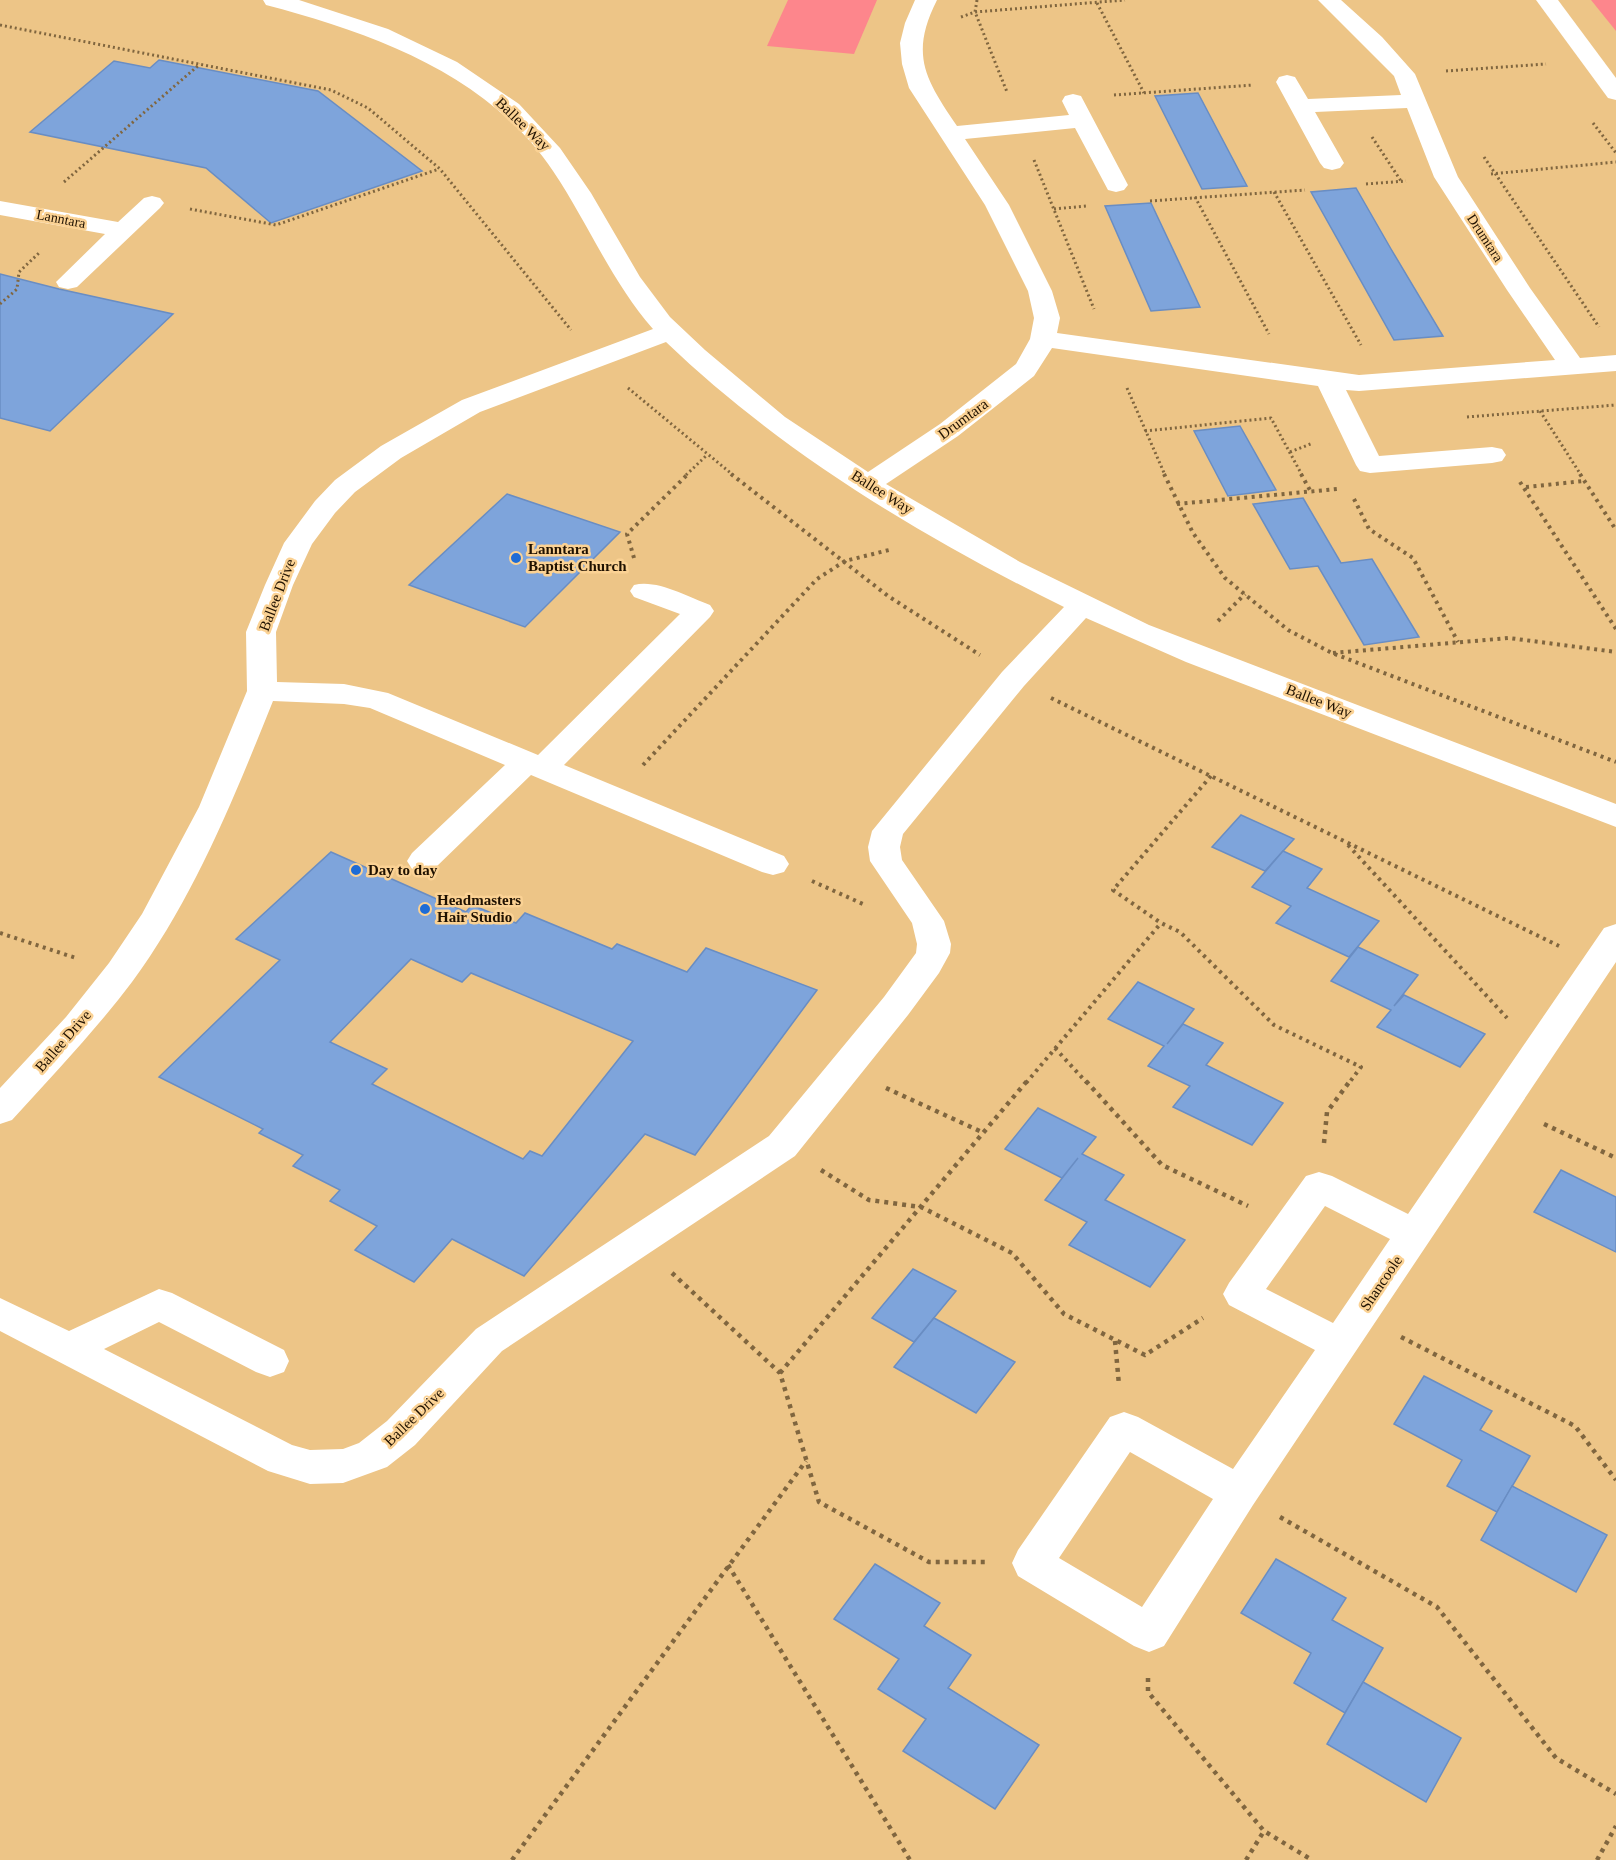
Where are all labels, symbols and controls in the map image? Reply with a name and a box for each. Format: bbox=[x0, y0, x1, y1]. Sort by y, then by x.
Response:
street label: Ballee Way bbox=[493, 94, 554, 154]
street label: Lanntara bbox=[35, 207, 88, 231]
street label: Drumtara bbox=[1464, 211, 1506, 265]
street label: Drumtara bbox=[935, 395, 991, 442]
street label: Ballee Way bbox=[849, 467, 916, 517]
place label: Lanntara Baptist Church bbox=[528, 541, 627, 574]
marker: Lanntara Baptist Church bbox=[509, 551, 523, 565]
street label: Ballee Drive bbox=[256, 556, 298, 633]
street label: Ballee Way bbox=[1284, 681, 1354, 721]
place label: Day to day bbox=[368, 862, 438, 878]
marker: Day to day bbox=[349, 863, 363, 877]
place label: Headmasters Hair Studio bbox=[437, 892, 521, 925]
marker: Headmasters Hair Studio bbox=[418, 902, 432, 916]
street label: Ballee Drive bbox=[32, 1007, 94, 1075]
street label: Shancoole bbox=[1357, 1252, 1405, 1313]
street label: Ballee Drive bbox=[381, 1385, 447, 1449]

